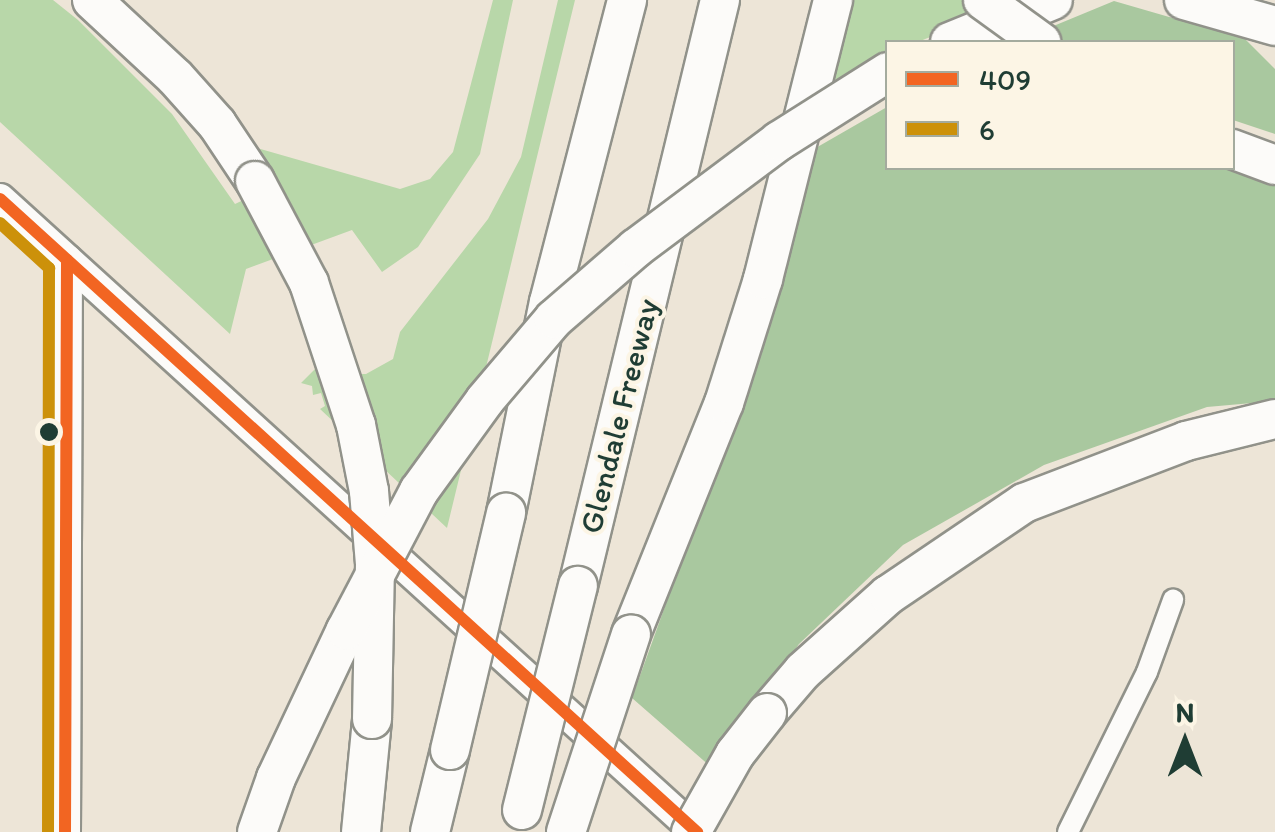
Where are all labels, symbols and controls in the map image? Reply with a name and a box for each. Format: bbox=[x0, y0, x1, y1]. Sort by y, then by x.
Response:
legend bbox=[885, 40, 1235, 170]
text: 409 bbox=[979, 61, 1031, 98]
text: 6 bbox=[979, 111, 995, 148]
street label: Glendale Freeway bbox=[571, 294, 667, 538]
unlabelled marker bbox=[39, 422, 59, 442]
north arrow bbox=[1135, 692, 1235, 792]
text: N bbox=[1176, 695, 1194, 729]

